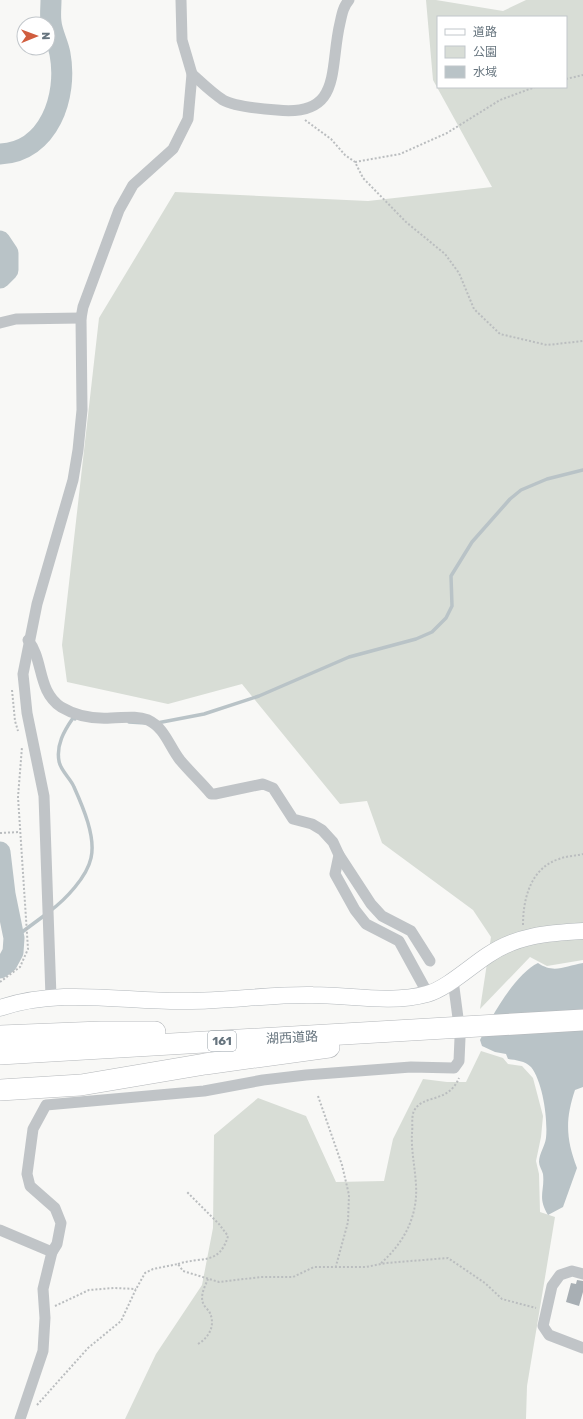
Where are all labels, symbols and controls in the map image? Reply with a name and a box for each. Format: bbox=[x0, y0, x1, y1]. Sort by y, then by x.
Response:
north arrow bbox=[16, 16, 56, 56]
legend bbox=[437, 16, 567, 88]
text: 道路 bbox=[473, 25, 497, 39]
text: N bbox=[39, 32, 52, 40]
text: 公園 bbox=[473, 45, 497, 59]
text: 水域 bbox=[473, 65, 497, 79]
street label: 湖西道路 bbox=[266, 1029, 318, 1046]
road number: 161 bbox=[208, 1031, 236, 1051]

